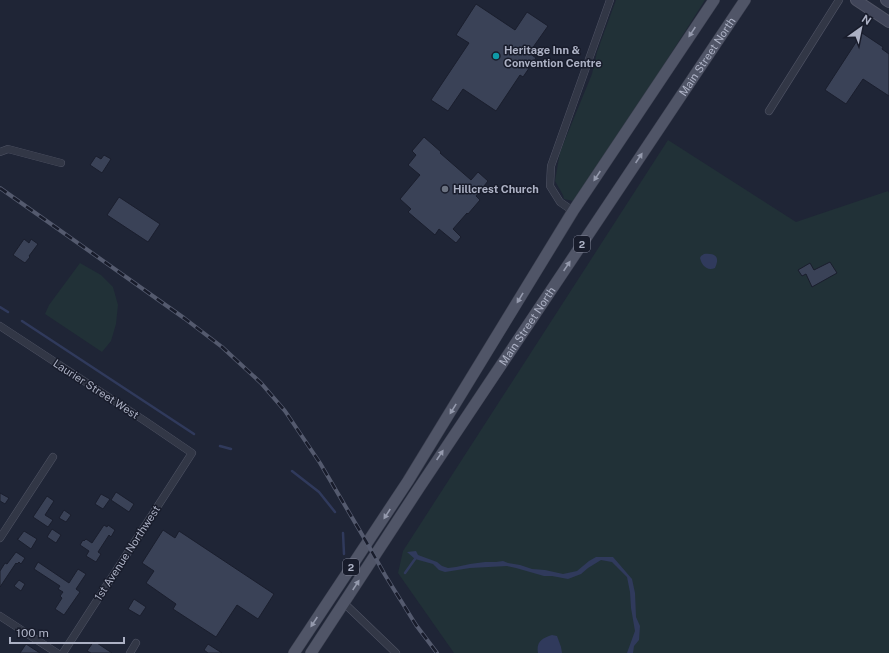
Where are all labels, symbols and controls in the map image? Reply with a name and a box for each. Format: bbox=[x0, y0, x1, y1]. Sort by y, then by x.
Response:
north arrow bbox=[841, 8, 881, 48]
text: N bbox=[860, 12, 873, 27]
street label: Main Street North bbox=[677, 15, 738, 98]
one-way arrow bbox=[688, 27, 696, 38]
place label: Heritage Inn & Convention Centre bbox=[504, 44, 602, 69]
marker: Heritage Inn & Convention Centre bbox=[491, 51, 501, 61]
one-way arrow bbox=[636, 152, 643, 164]
one-way arrow bbox=[593, 170, 601, 181]
place label: Hillcrest Church bbox=[453, 183, 539, 195]
marker: Hillcrest Church bbox=[440, 184, 450, 194]
road number: 2 bbox=[574, 236, 590, 252]
one-way arrow bbox=[563, 261, 571, 271]
street label: Main Street North bbox=[497, 285, 558, 367]
one-way arrow bbox=[517, 292, 524, 304]
street label: Laurier Street West bbox=[51, 357, 141, 421]
one-way arrow bbox=[449, 403, 456, 415]
one-way arrow bbox=[436, 450, 444, 460]
street label: 1st Avenue Northwest bbox=[92, 503, 162, 603]
one-way arrow bbox=[383, 508, 390, 520]
road number: 2 bbox=[343, 559, 359, 575]
one-way arrow bbox=[352, 580, 360, 590]
one-way arrow bbox=[310, 617, 318, 627]
scale bar bbox=[10, 619, 124, 645]
text: 100 m bbox=[16, 626, 49, 640]

